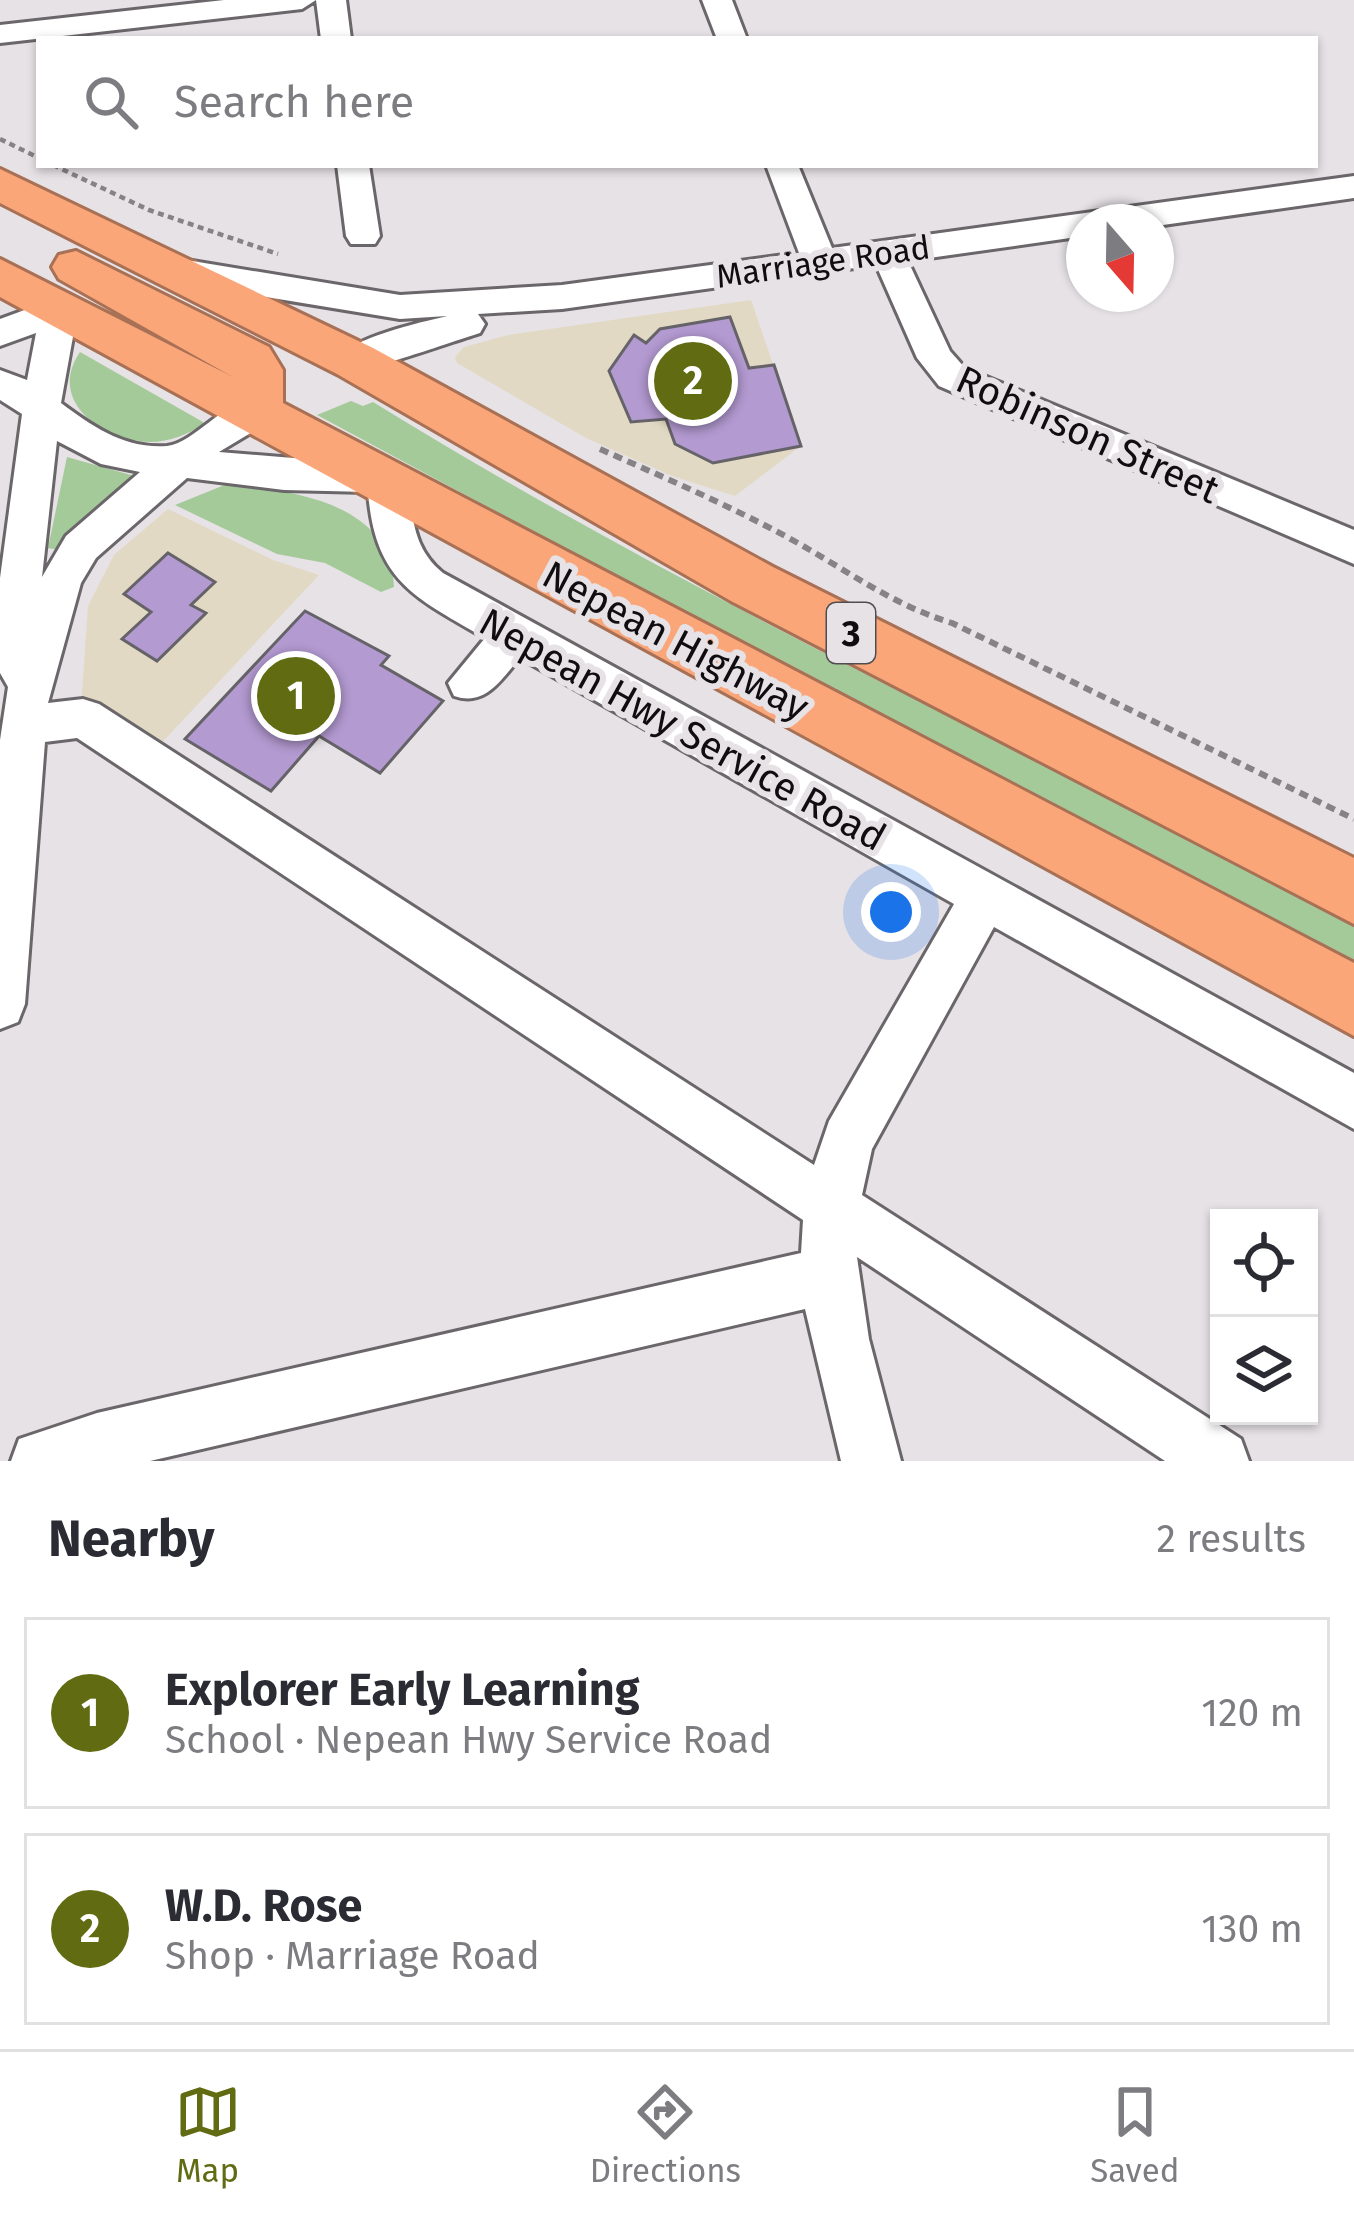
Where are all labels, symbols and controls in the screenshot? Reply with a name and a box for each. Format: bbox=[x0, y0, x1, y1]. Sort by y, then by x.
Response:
search box bbox=[36, 36, 1318, 168]
icon: search bbox=[78, 69, 144, 135]
text: Search here bbox=[174, 75, 414, 129]
north arrow bbox=[1066, 204, 1174, 312]
street label: Marriage Road bbox=[714, 227, 933, 297]
pin: 2 bbox=[654, 336, 732, 426]
street label: Robinson Street bbox=[949, 356, 1227, 514]
street label: Nepean Highway bbox=[535, 551, 816, 730]
street label: Nepean Hwy Service Road bbox=[471, 599, 894, 861]
road number: 3 bbox=[827, 603, 875, 663]
pin: 1 bbox=[257, 651, 335, 741]
your location bbox=[861, 882, 921, 942]
map controls bbox=[1210, 1209, 1318, 1425]
button: locate bbox=[1210, 1209, 1318, 1317]
button: layers bbox=[1210, 1317, 1318, 1425]
text: Nearby bbox=[48, 1508, 214, 1570]
text: 2 results bbox=[1157, 1516, 1306, 1562]
text: Explorer Early Learning bbox=[165, 1663, 639, 1717]
text: 1 bbox=[81, 1690, 99, 1736]
text: 120 m bbox=[1201, 1690, 1303, 1736]
text: School · Nepean Hwy Service Road bbox=[165, 1717, 772, 1763]
text: W.D. Rose bbox=[165, 1879, 362, 1933]
text: 2 bbox=[80, 1906, 100, 1952]
text: 130 m bbox=[1201, 1906, 1303, 1952]
text: Shop · Marriage Road bbox=[165, 1933, 540, 1979]
tab: Map bbox=[175, 2079, 241, 2191]
tab: Directions bbox=[590, 2079, 741, 2191]
tab: Saved bbox=[1090, 2079, 1179, 2191]

